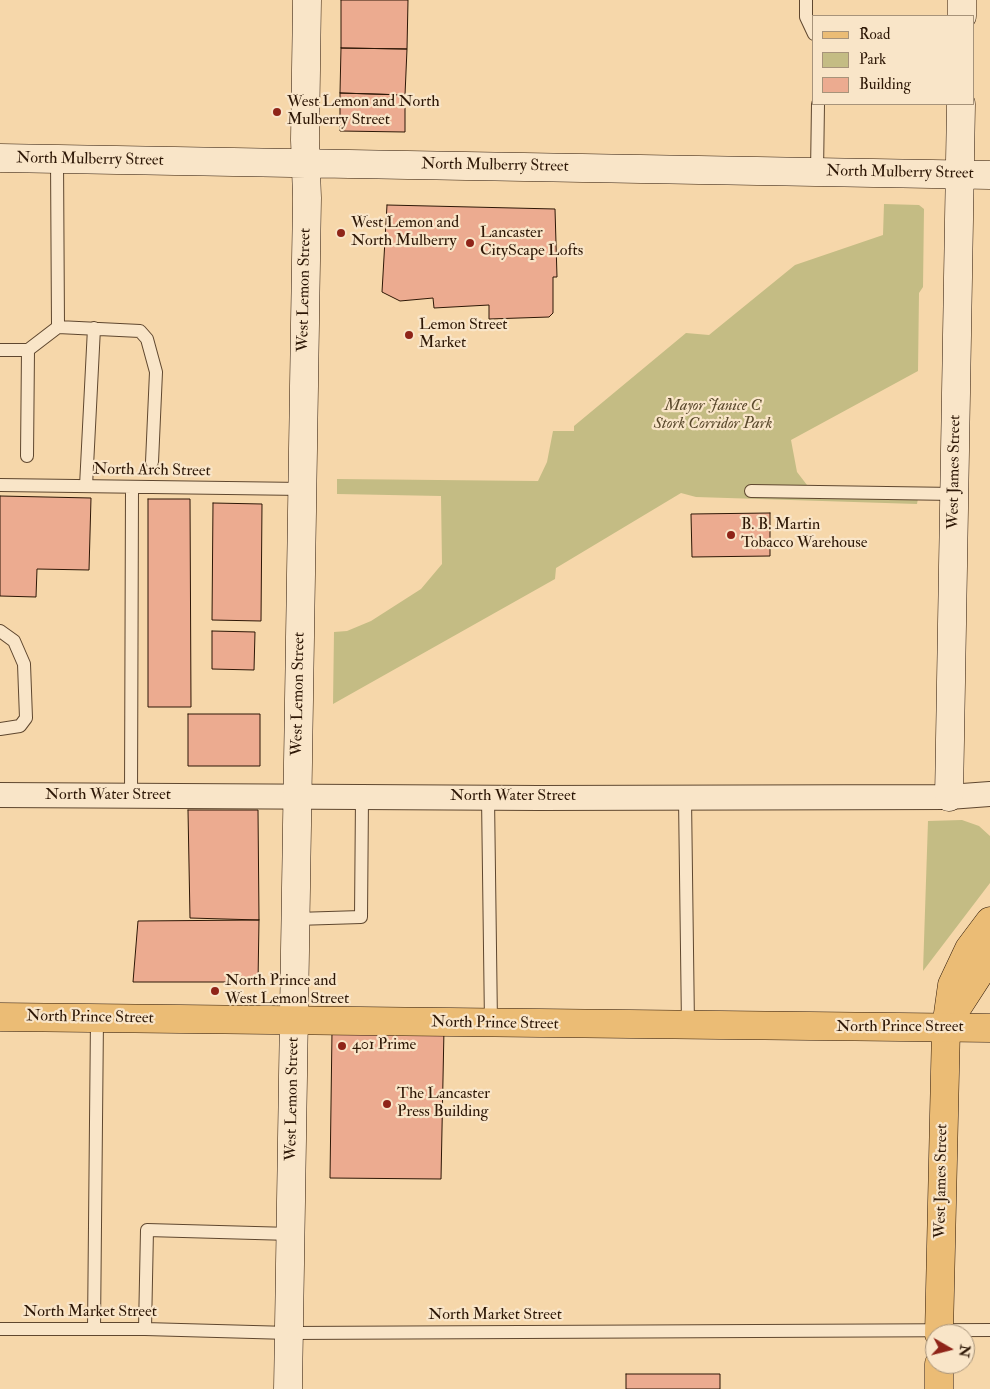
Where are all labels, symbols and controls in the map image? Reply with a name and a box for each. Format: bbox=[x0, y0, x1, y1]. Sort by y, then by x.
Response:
legend bbox=[812, 15, 975, 105]
text: Road bbox=[859, 25, 890, 44]
text: Park bbox=[859, 50, 886, 69]
text: Building bbox=[859, 75, 911, 94]
place label: West Lemon and North Mulberry Street bbox=[287, 93, 440, 131]
marker: West Lemon and North Mulberry Street bbox=[271, 106, 283, 118]
street label: North Mulberry Street bbox=[16, 149, 164, 171]
street label: North Mulberry Street bbox=[421, 155, 569, 177]
street label: North Mulberry Street bbox=[826, 162, 974, 184]
place label: West Lemon and North Mulberry bbox=[351, 214, 459, 252]
place label: Lancaster CityScape Lofts bbox=[480, 224, 583, 262]
marker: West Lemon and North Mulberry bbox=[335, 227, 347, 239]
street label: West Lemon Street bbox=[294, 228, 316, 352]
marker: Lancaster CityScape Lofts bbox=[464, 237, 476, 249]
place label: Lemon Street Market bbox=[419, 316, 508, 354]
marker: Lemon Street Market bbox=[403, 329, 415, 341]
park label: Mayor Janice C Stork Corridor Park bbox=[654, 397, 772, 435]
street label: West James Street bbox=[944, 414, 966, 530]
street label: North Arch Street bbox=[93, 460, 211, 482]
place label: B. B. Martin Tobacco Warehouse bbox=[741, 516, 867, 554]
marker: B. B. Martin Tobacco Warehouse bbox=[725, 529, 737, 541]
street label: West Lemon Street bbox=[288, 632, 310, 756]
street label: North Water Street bbox=[45, 786, 171, 806]
street label: North Water Street bbox=[450, 787, 576, 807]
place label: North Prince and West Lemon Street bbox=[225, 972, 349, 1010]
marker: North Prince and West Lemon Street bbox=[209, 985, 221, 997]
street label: North Prince Street bbox=[26, 1007, 154, 1029]
street label: North Prince Street bbox=[431, 1013, 559, 1035]
street label: North Prince Street bbox=[836, 1018, 964, 1038]
place label: 401 Prime bbox=[352, 1036, 416, 1056]
street label: West Lemon Street bbox=[282, 1037, 304, 1161]
marker: 401 Prime bbox=[336, 1040, 348, 1052]
place label: The Lancaster Press Building bbox=[397, 1085, 490, 1123]
marker: The Lancaster Press Building bbox=[381, 1098, 393, 1110]
street label: West James Street bbox=[931, 1123, 953, 1239]
street label: North Market Street bbox=[23, 1303, 157, 1323]
street label: North Market Street bbox=[428, 1306, 562, 1326]
north arrow bbox=[925, 1324, 975, 1374]
text: N bbox=[955, 1344, 974, 1358]

